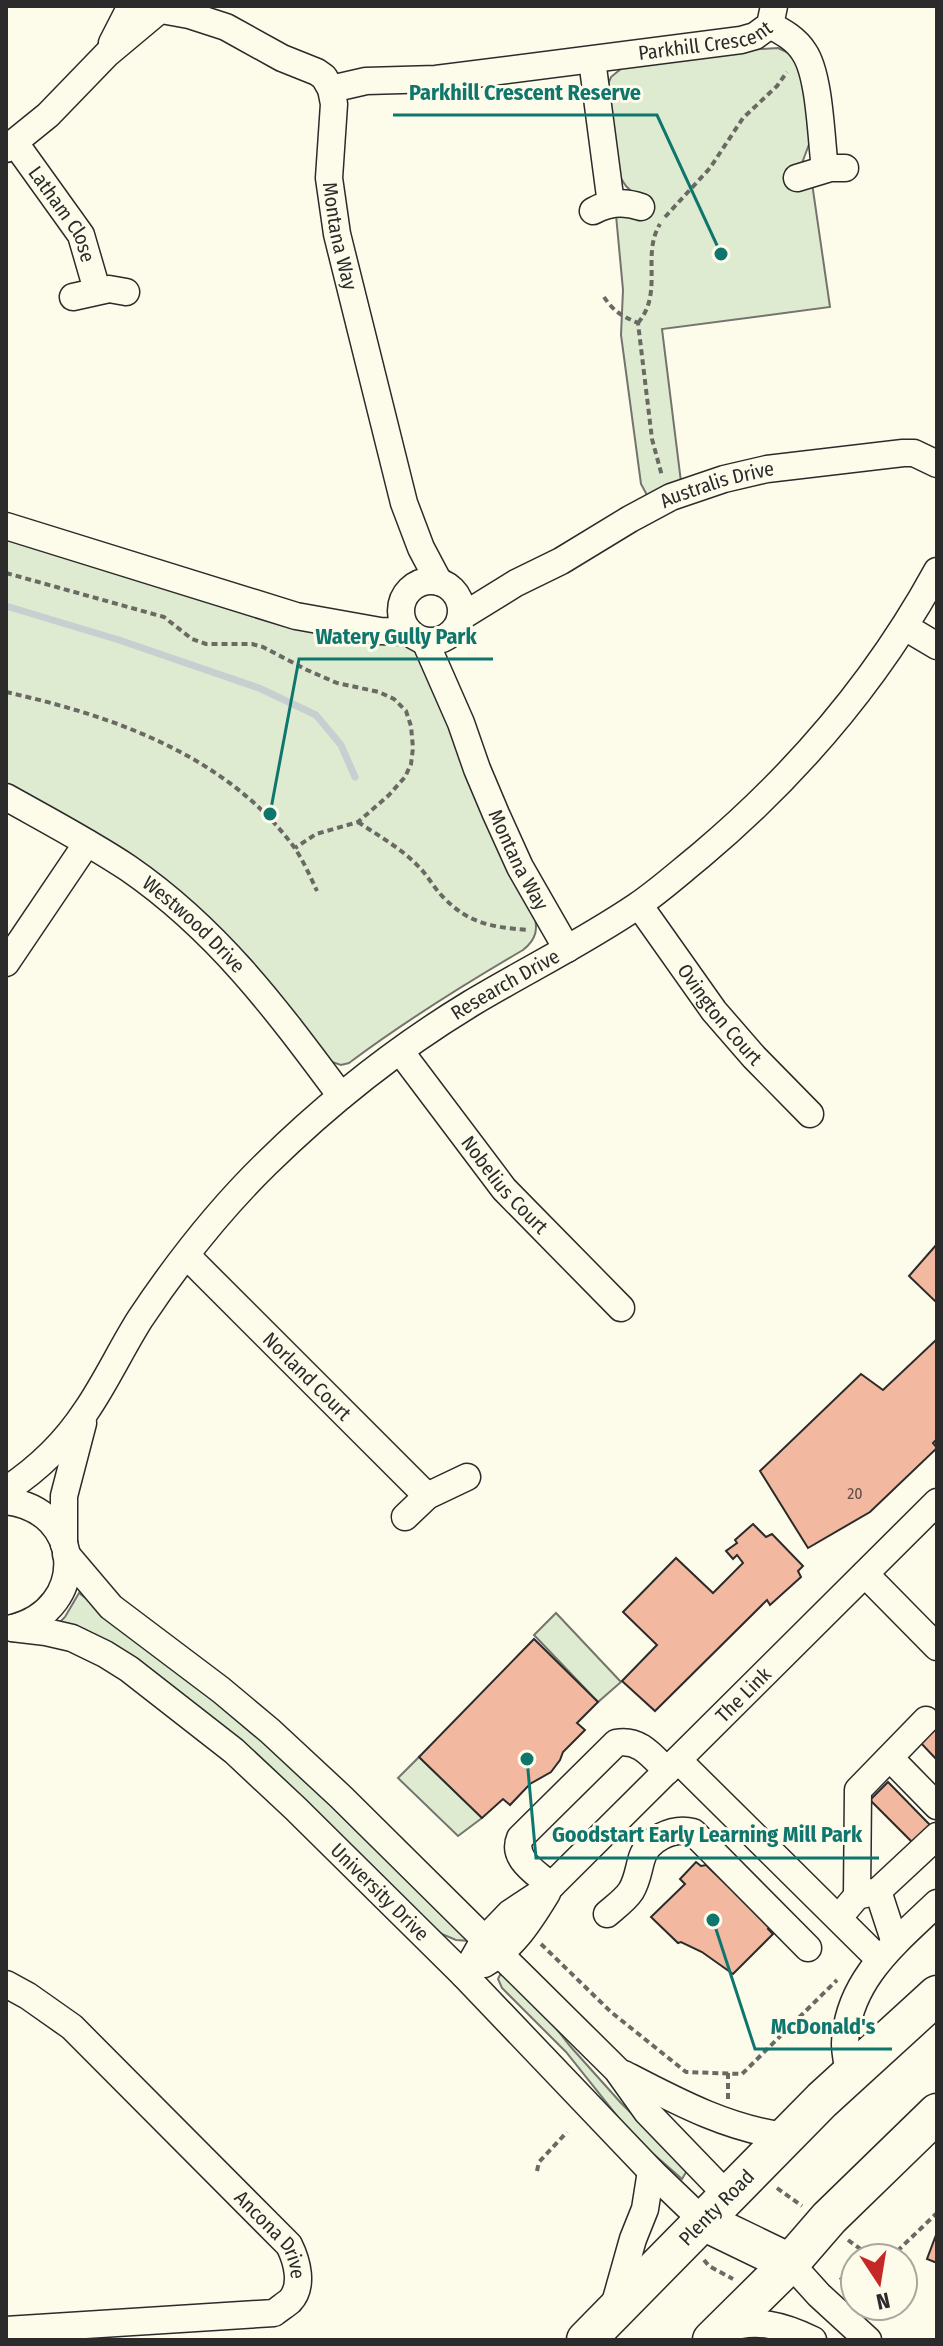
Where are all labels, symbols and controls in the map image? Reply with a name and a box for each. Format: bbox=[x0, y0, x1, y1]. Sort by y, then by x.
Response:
street label: Parkhill Crescent bbox=[637, 15, 777, 65]
callout: Parkhill Crescent Reserve bbox=[393, 69, 657, 115]
text: Parkhill Crescent Reserve bbox=[409, 79, 641, 106]
street label: Latham Close bbox=[23, 161, 100, 265]
street label: Montana Way bbox=[318, 181, 362, 292]
street label: Australis Drive bbox=[656, 456, 775, 513]
callout: Watery Gully Park bbox=[299, 613, 493, 659]
text: Watery Gully Park bbox=[315, 623, 477, 650]
street label: Montana Way bbox=[483, 806, 554, 914]
street label: Westwood Drive bbox=[138, 871, 250, 978]
street label: Research Drive bbox=[446, 944, 564, 1025]
street label: Ovington Court bbox=[672, 959, 767, 1070]
street label: Nobelius Court bbox=[456, 1131, 554, 1239]
street label: Norland Court bbox=[258, 1327, 357, 1426]
house number: 20 bbox=[847, 1484, 863, 1503]
street label: The Link bbox=[711, 1662, 776, 1727]
callout: Goodstart Early Learning Mill Park bbox=[536, 1812, 879, 1858]
text: Goodstart Early Learning Mill Park bbox=[552, 1821, 863, 1848]
street label: University Drive bbox=[326, 1838, 434, 1946]
callout: McDonald's bbox=[755, 2003, 892, 2049]
text: McDonald's bbox=[771, 2013, 876, 2040]
street label: Plenty Road bbox=[674, 2164, 759, 2251]
street label: Ancona Drive bbox=[230, 2185, 310, 2280]
north arrow bbox=[839, 2242, 919, 2322]
text: N bbox=[874, 2286, 892, 2316]

